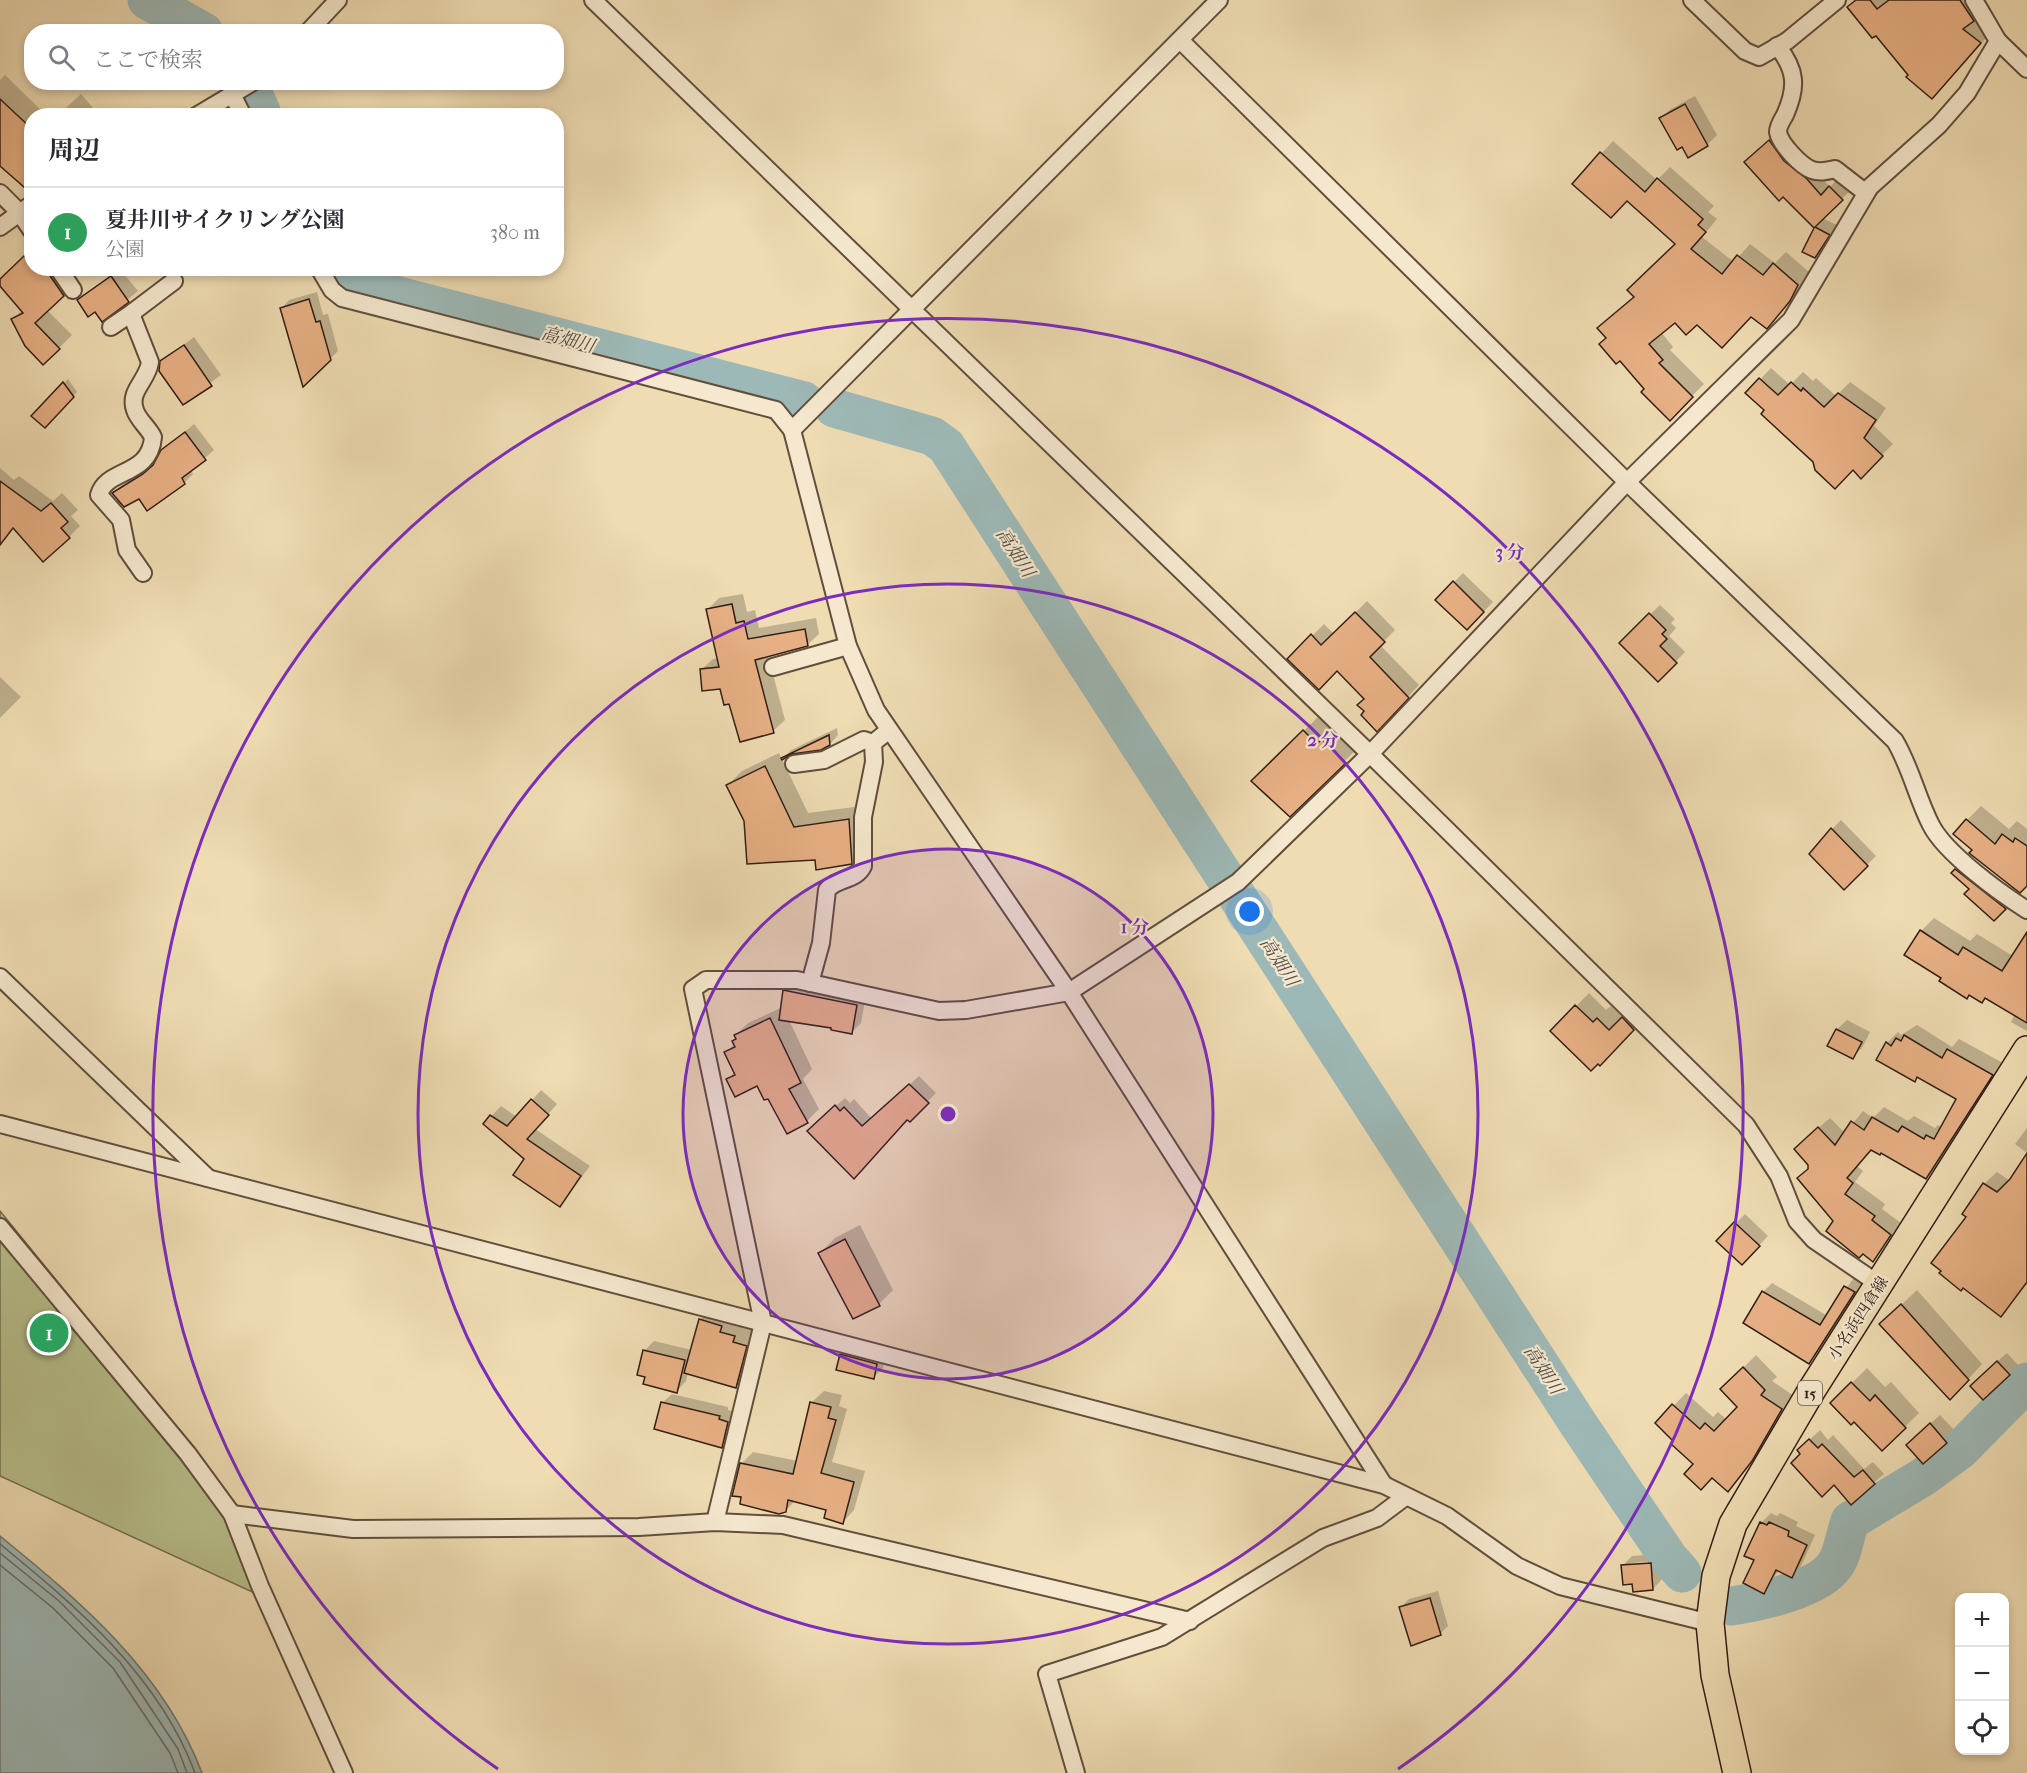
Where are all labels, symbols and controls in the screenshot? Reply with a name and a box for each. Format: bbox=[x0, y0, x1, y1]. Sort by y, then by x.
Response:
search box bbox=[24, 24, 564, 90]
icon: search bbox=[45, 41, 78, 74]
text: ここで検索 bbox=[93, 47, 203, 73]
text: 周辺 bbox=[48, 135, 100, 166]
text: 夏井川サイクリング公園 bbox=[105, 207, 345, 233]
text: 1 bbox=[64, 221, 71, 244]
text: 380 m bbox=[490, 221, 540, 244]
text: 公園 bbox=[105, 238, 145, 261]
water label: 高畑川 bbox=[539, 323, 599, 358]
water label: 高畑川 bbox=[991, 525, 1040, 583]
text: 3 分 bbox=[1495, 542, 1525, 563]
text: 2 分 bbox=[1307, 730, 1339, 751]
your location bbox=[1235, 897, 1264, 926]
text: 1 分 bbox=[1121, 917, 1149, 938]
water label: 高畑川 bbox=[1255, 934, 1304, 992]
centre of rings bbox=[938, 1104, 958, 1124]
street label: 小名浜四倉線 bbox=[1824, 1273, 1892, 1363]
pin: 1 bbox=[29, 1310, 68, 1356]
water label: 高畑川 bbox=[1519, 1342, 1568, 1400]
road number: 15 bbox=[1798, 1381, 1822, 1405]
map controls bbox=[1955, 1593, 2009, 1755]
button: + bbox=[1955, 1593, 2009, 1647]
button: − bbox=[1955, 1647, 2009, 1701]
button: locate bbox=[1955, 1701, 2009, 1755]

